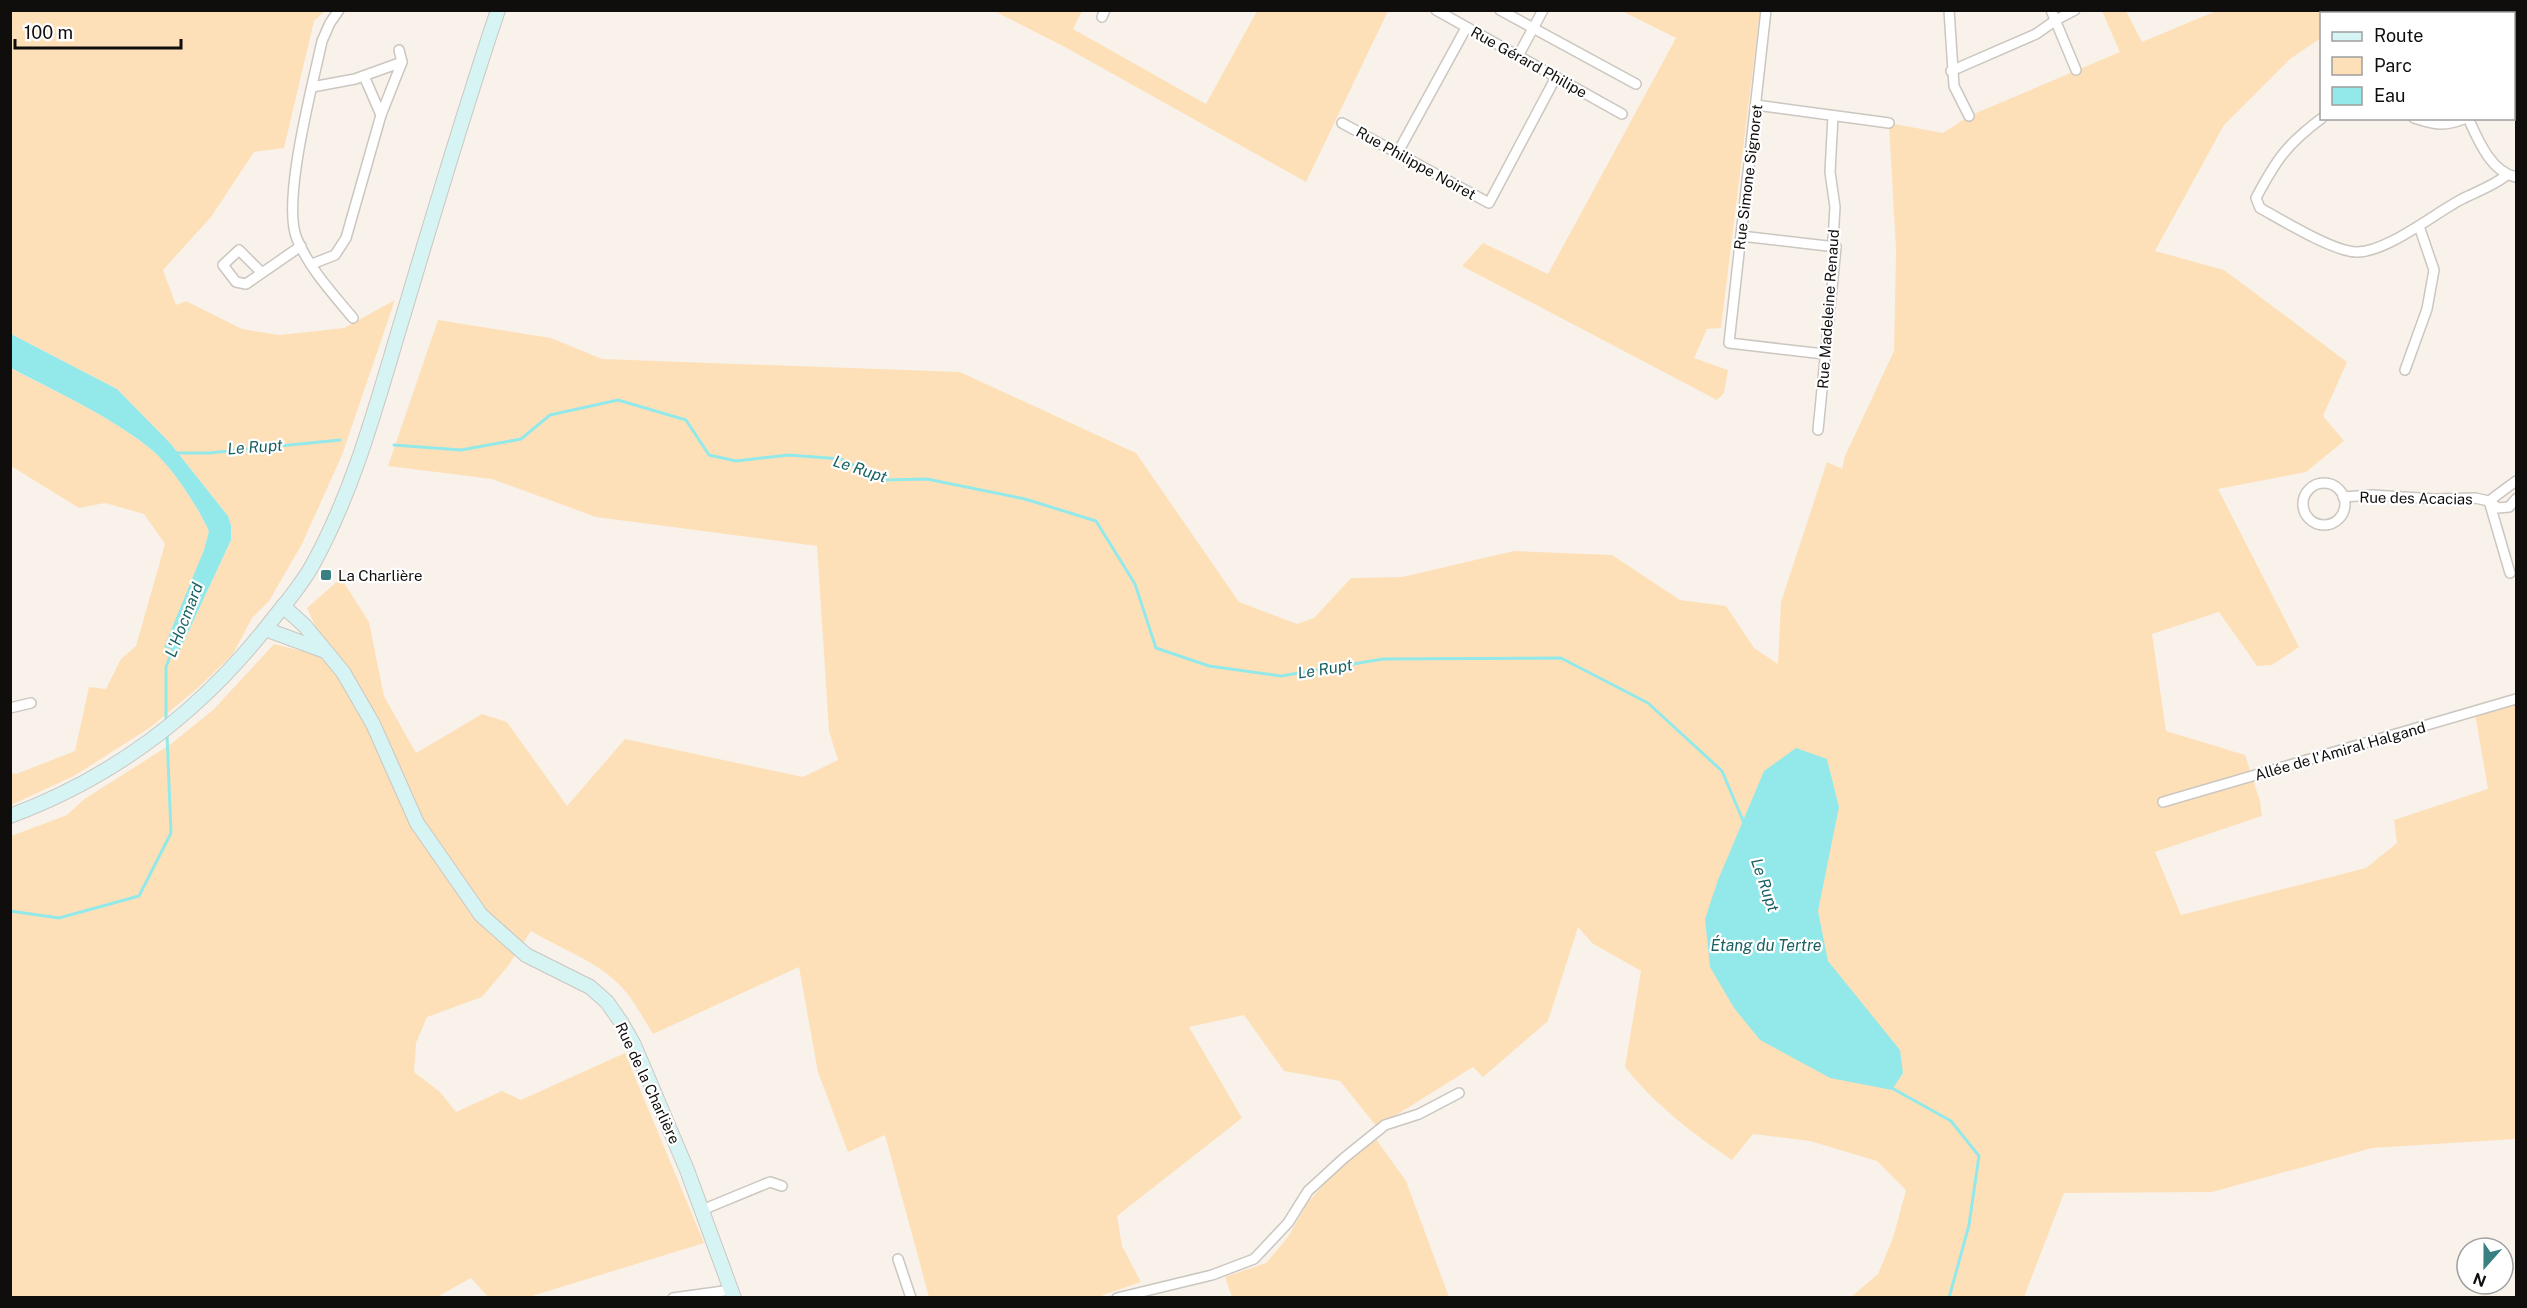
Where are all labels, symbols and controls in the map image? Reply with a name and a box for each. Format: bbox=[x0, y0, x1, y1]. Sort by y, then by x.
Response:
scale bar bbox=[15, 12, 182, 50]
legend bbox=[2320, 12, 2515, 120]
text: 100 m bbox=[24, 22, 73, 43]
street label: Rue Gérard Philipe bbox=[1468, 23, 1590, 101]
text: Route bbox=[2374, 25, 2423, 46]
text: Parc bbox=[2374, 55, 2412, 76]
text: Eau bbox=[2374, 85, 2405, 106]
street label: Rue Simone Signoret bbox=[1731, 103, 1765, 251]
street label: Rue Philippe Noiret bbox=[1353, 123, 1479, 203]
street label: Rue Madeleine Renaud bbox=[1814, 229, 1842, 389]
water label: Le Rupt bbox=[227, 436, 283, 458]
water label: Le Rupt bbox=[831, 451, 889, 487]
street label: Rue des Acacias bbox=[2359, 489, 2473, 507]
place label: La Charlière bbox=[338, 567, 422, 584]
marker: La Charlière bbox=[319, 568, 333, 582]
water label: L'Hocmard bbox=[161, 579, 207, 660]
water label: Le Rupt bbox=[1296, 655, 1354, 683]
street label: Allée de l'Amiral Halgand bbox=[2253, 718, 2427, 784]
water label: Le Rupt bbox=[1747, 856, 1783, 914]
water label: Étang du Tertre bbox=[1710, 935, 1822, 955]
street label: Rue de la Charlière bbox=[612, 1020, 684, 1146]
north arrow bbox=[2455, 1236, 2515, 1296]
text: N bbox=[2471, 1268, 2489, 1291]

